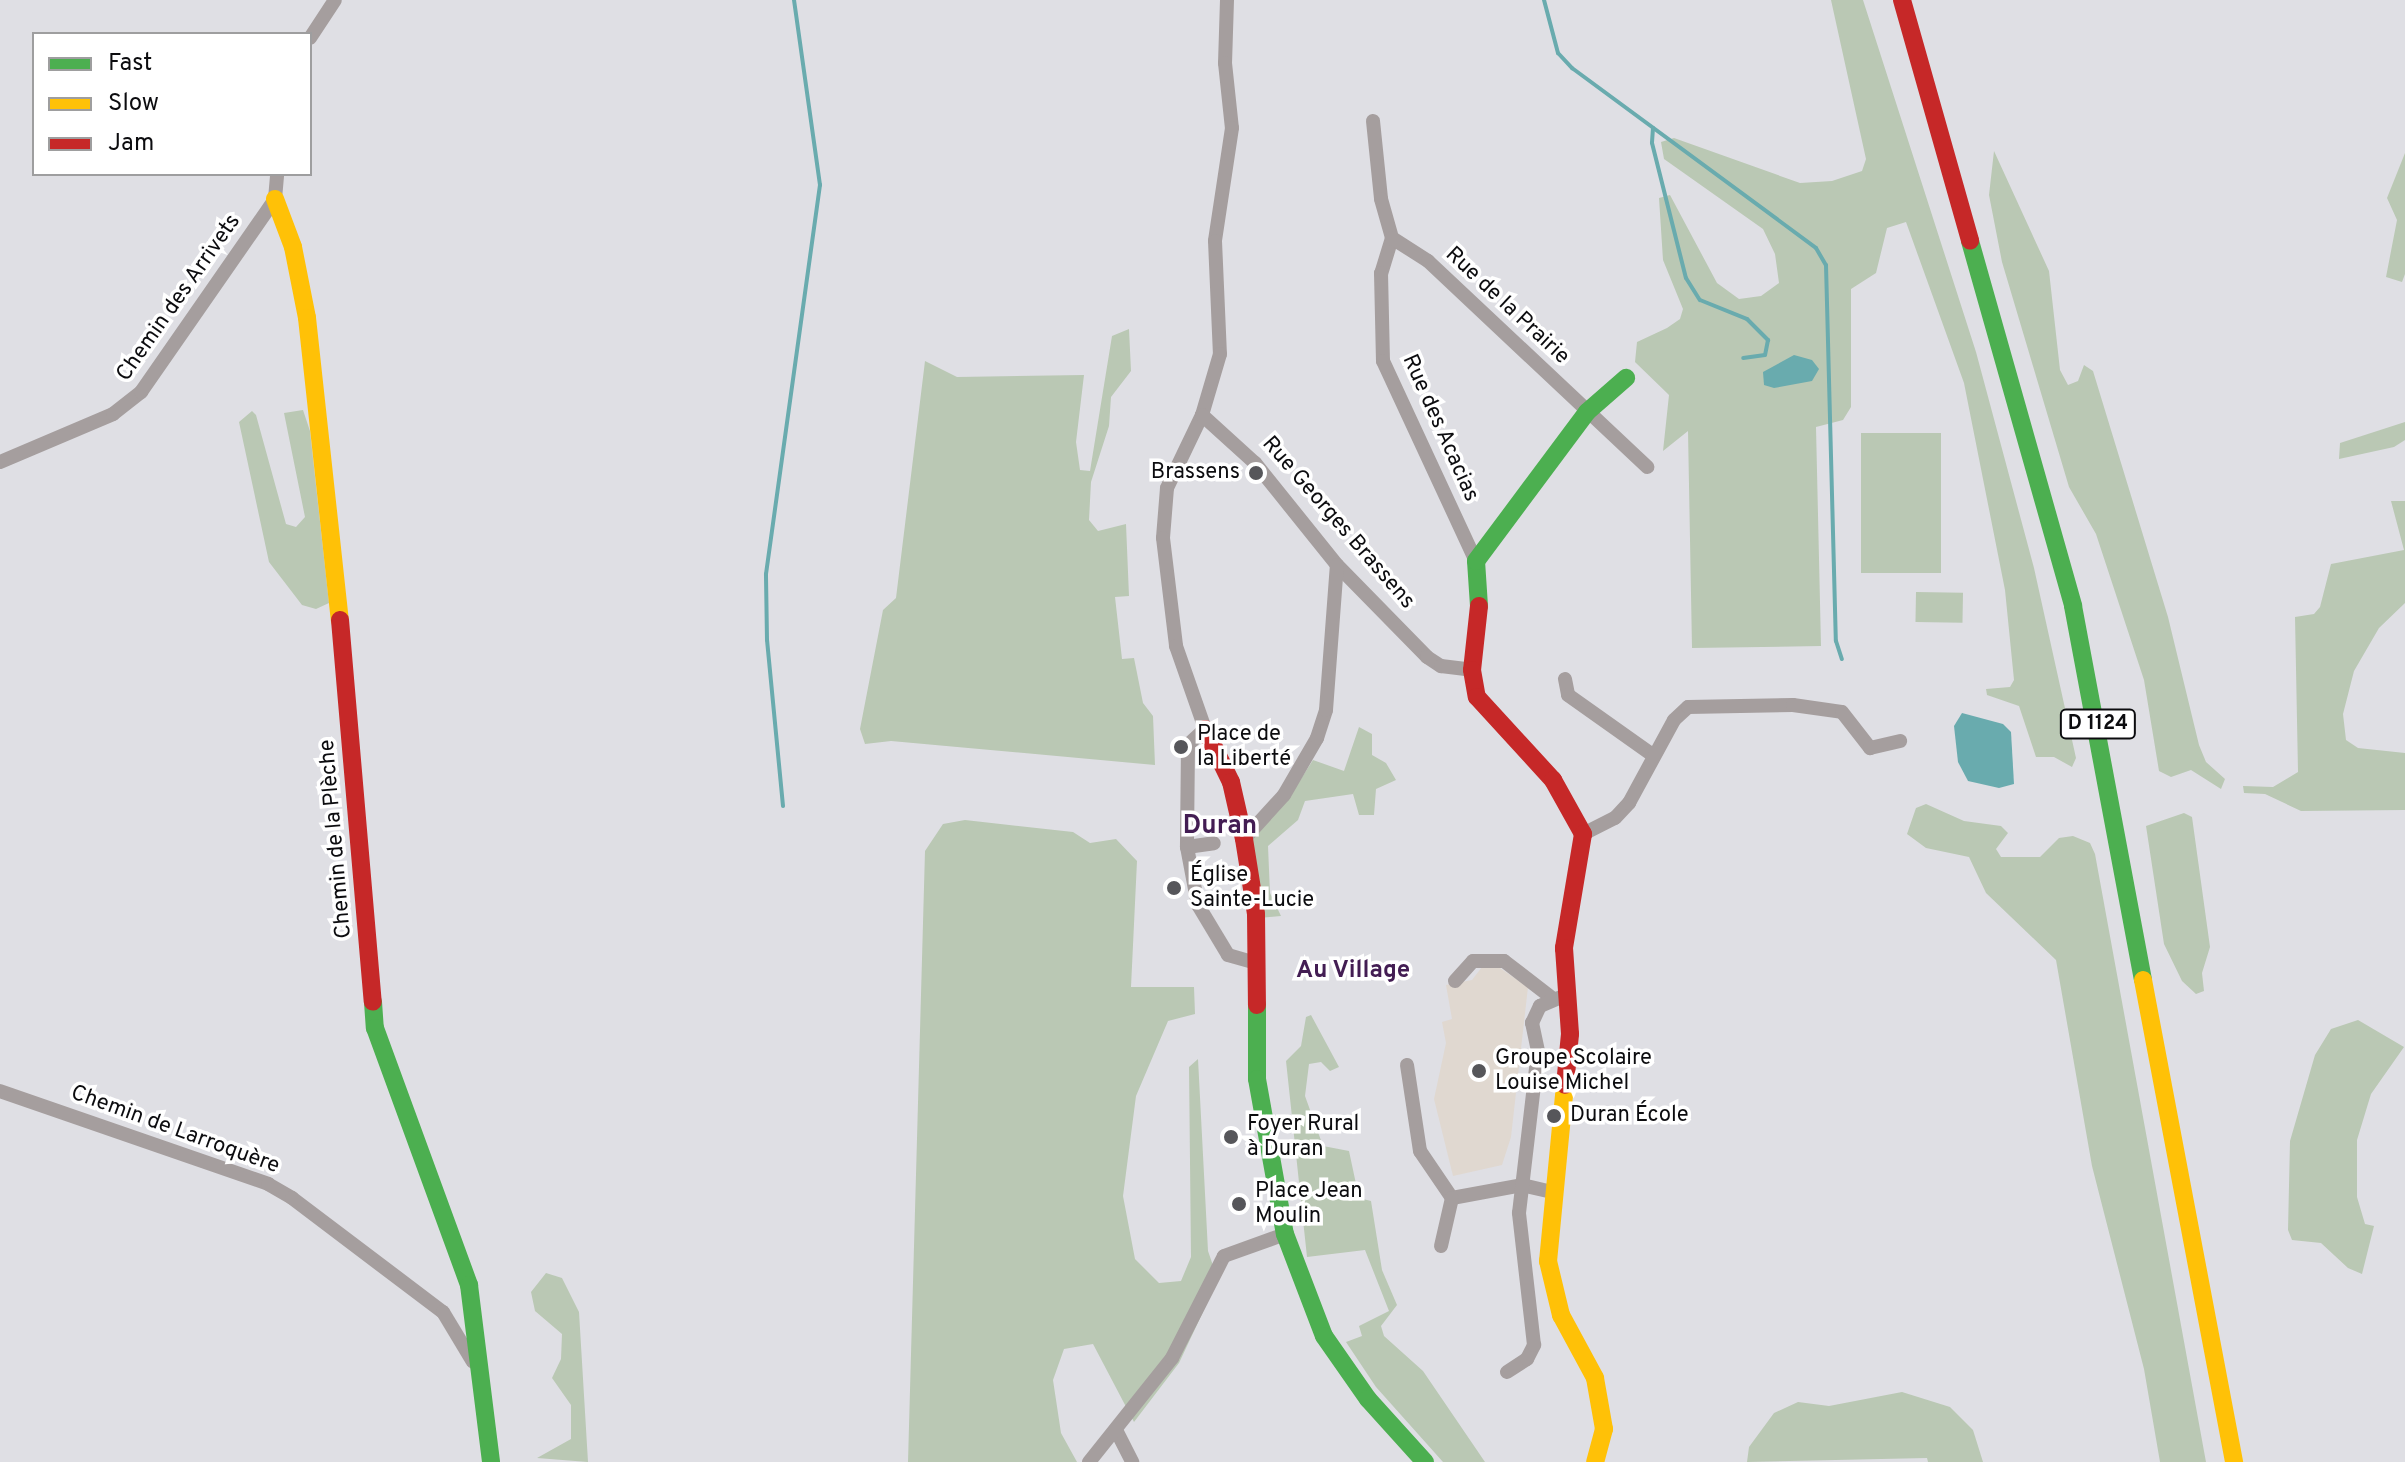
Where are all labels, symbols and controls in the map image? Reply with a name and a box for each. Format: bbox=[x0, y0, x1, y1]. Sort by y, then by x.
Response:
legend bbox=[32, 32, 312, 176]
text: Fast bbox=[108, 49, 152, 79]
text: Slow bbox=[108, 89, 159, 119]
text: Jam bbox=[108, 129, 154, 159]
street label: Chemin des Arrivets bbox=[111, 209, 247, 387]
street label: Rue de la Prairie bbox=[1439, 242, 1575, 370]
street label: Rue des Acacias bbox=[1396, 350, 1484, 506]
street label: Rue Georges Brassens bbox=[1256, 431, 1420, 615]
place label: Brassens bbox=[1151, 460, 1240, 486]
marker: Brassens bbox=[1247, 464, 1265, 482]
road number: D 1124 bbox=[2058, 708, 2138, 740]
place label: Place de la Liberté bbox=[1197, 721, 1291, 772]
street label: Chemin de la Plèche bbox=[314, 738, 358, 940]
marker: Place de la Liberté bbox=[1172, 738, 1190, 756]
district label: Duran bbox=[1183, 811, 1257, 843]
place label: Église Sainte-Lucie bbox=[1190, 862, 1314, 914]
marker: Église Sainte-Lucie bbox=[1165, 879, 1183, 897]
district label: Au Village bbox=[1295, 958, 1411, 986]
place label: Groupe Scolaire Louise Michel bbox=[1495, 1045, 1652, 1096]
marker: Groupe Scolaire Louise Michel bbox=[1470, 1062, 1488, 1080]
street label: Chemin de Larroquère bbox=[67, 1080, 283, 1180]
place label: Duran École bbox=[1570, 1103, 1689, 1129]
marker: Duran École bbox=[1545, 1107, 1563, 1125]
place label: Foyer Rural à Duran bbox=[1247, 1111, 1359, 1162]
marker: Foyer Rural à Duran bbox=[1222, 1128, 1240, 1146]
place label: Place Jean Moulin bbox=[1255, 1178, 1363, 1230]
marker: Place Jean Moulin bbox=[1230, 1195, 1248, 1213]

